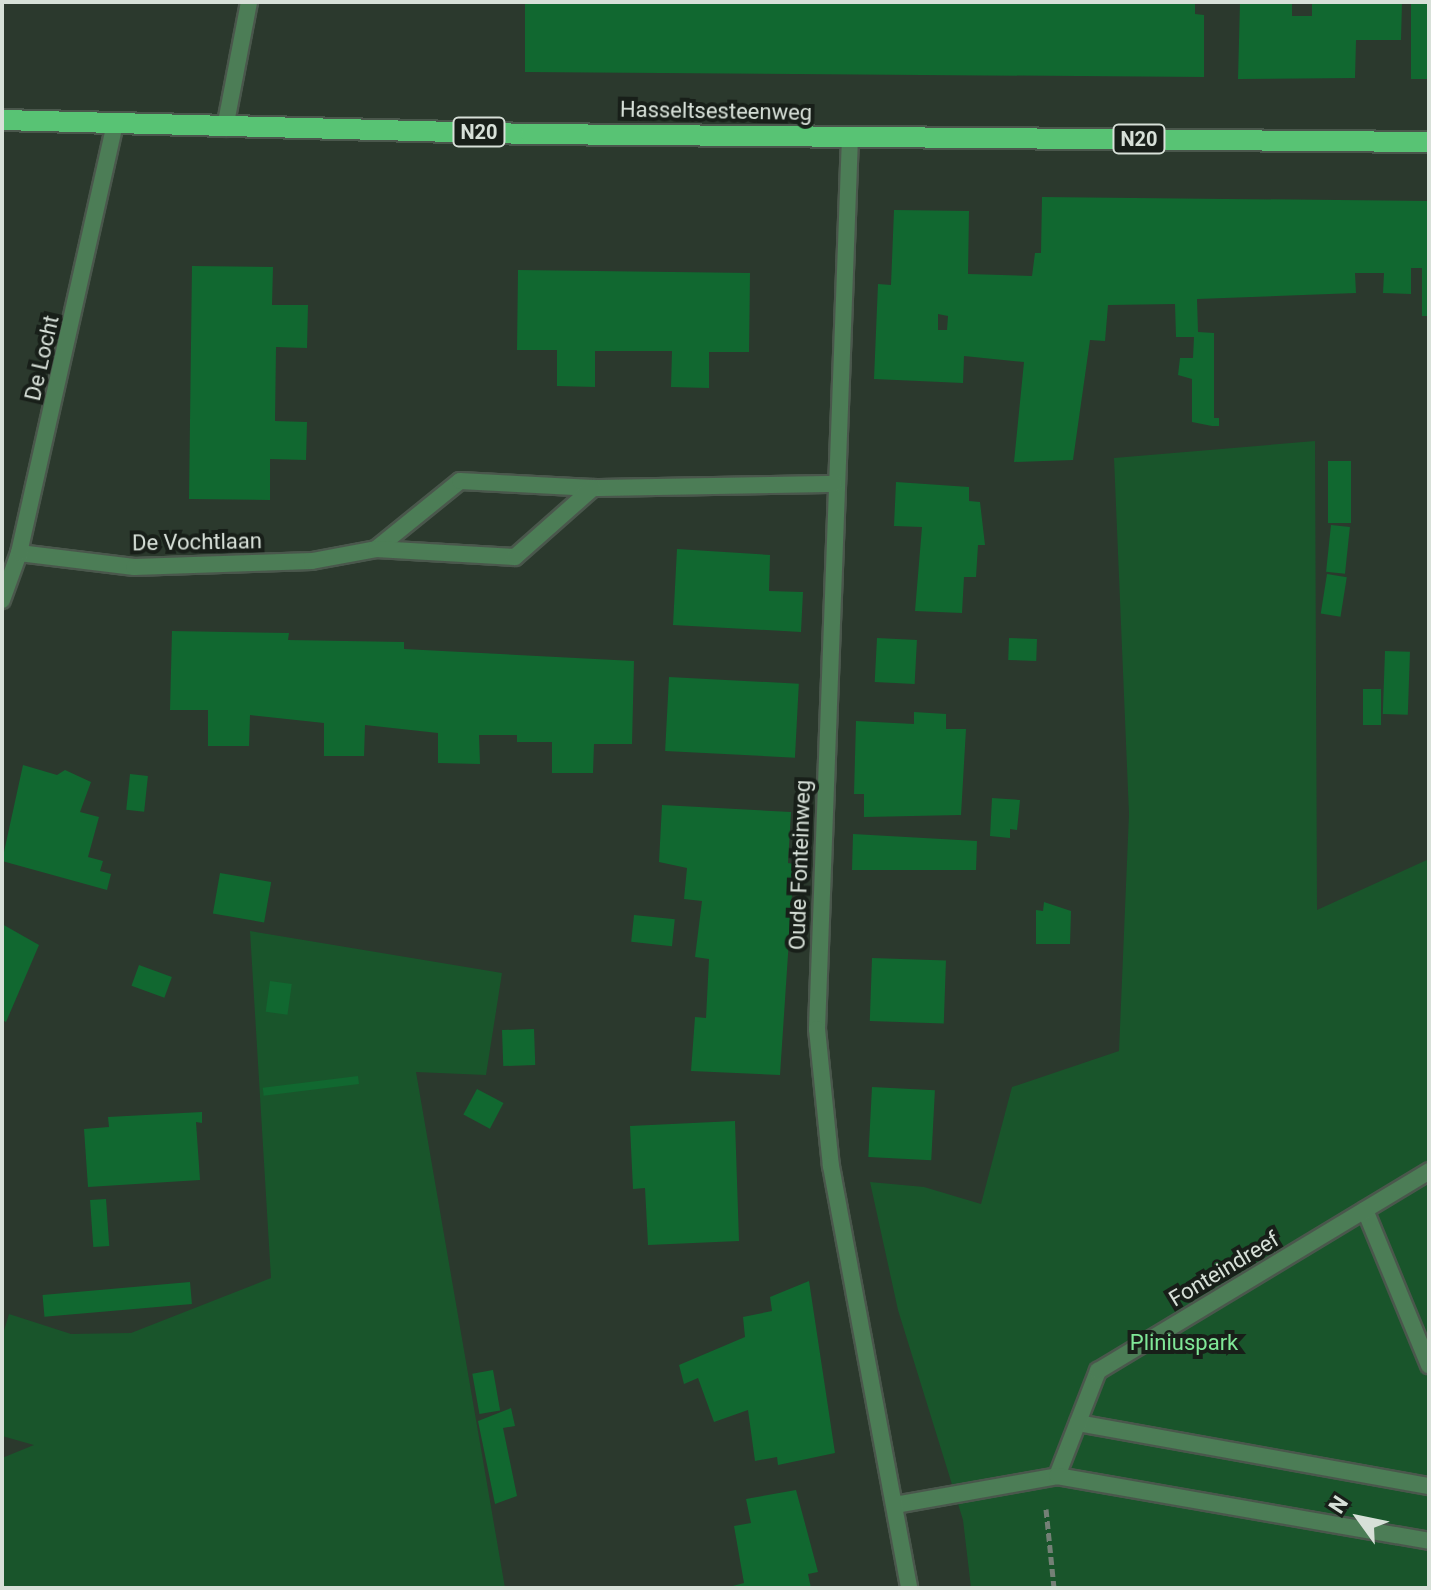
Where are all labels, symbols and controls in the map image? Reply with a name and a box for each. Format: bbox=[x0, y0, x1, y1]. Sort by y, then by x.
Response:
street label: Hasseltsesteenweg bbox=[620, 96, 812, 126]
road number: N20 bbox=[451, 116, 507, 148]
road number: N20 bbox=[1111, 123, 1167, 155]
street label: De Locht bbox=[19, 313, 65, 403]
street label: De Vochtlaan bbox=[132, 528, 262, 556]
street label: Oude Fonteinweg bbox=[784, 779, 816, 951]
street label: Fonteindreef bbox=[1164, 1226, 1284, 1312]
park label: Pliniuspark bbox=[1130, 1330, 1238, 1356]
north arrow bbox=[1319, 1478, 1399, 1558]
text: N bbox=[1324, 1491, 1353, 1518]

